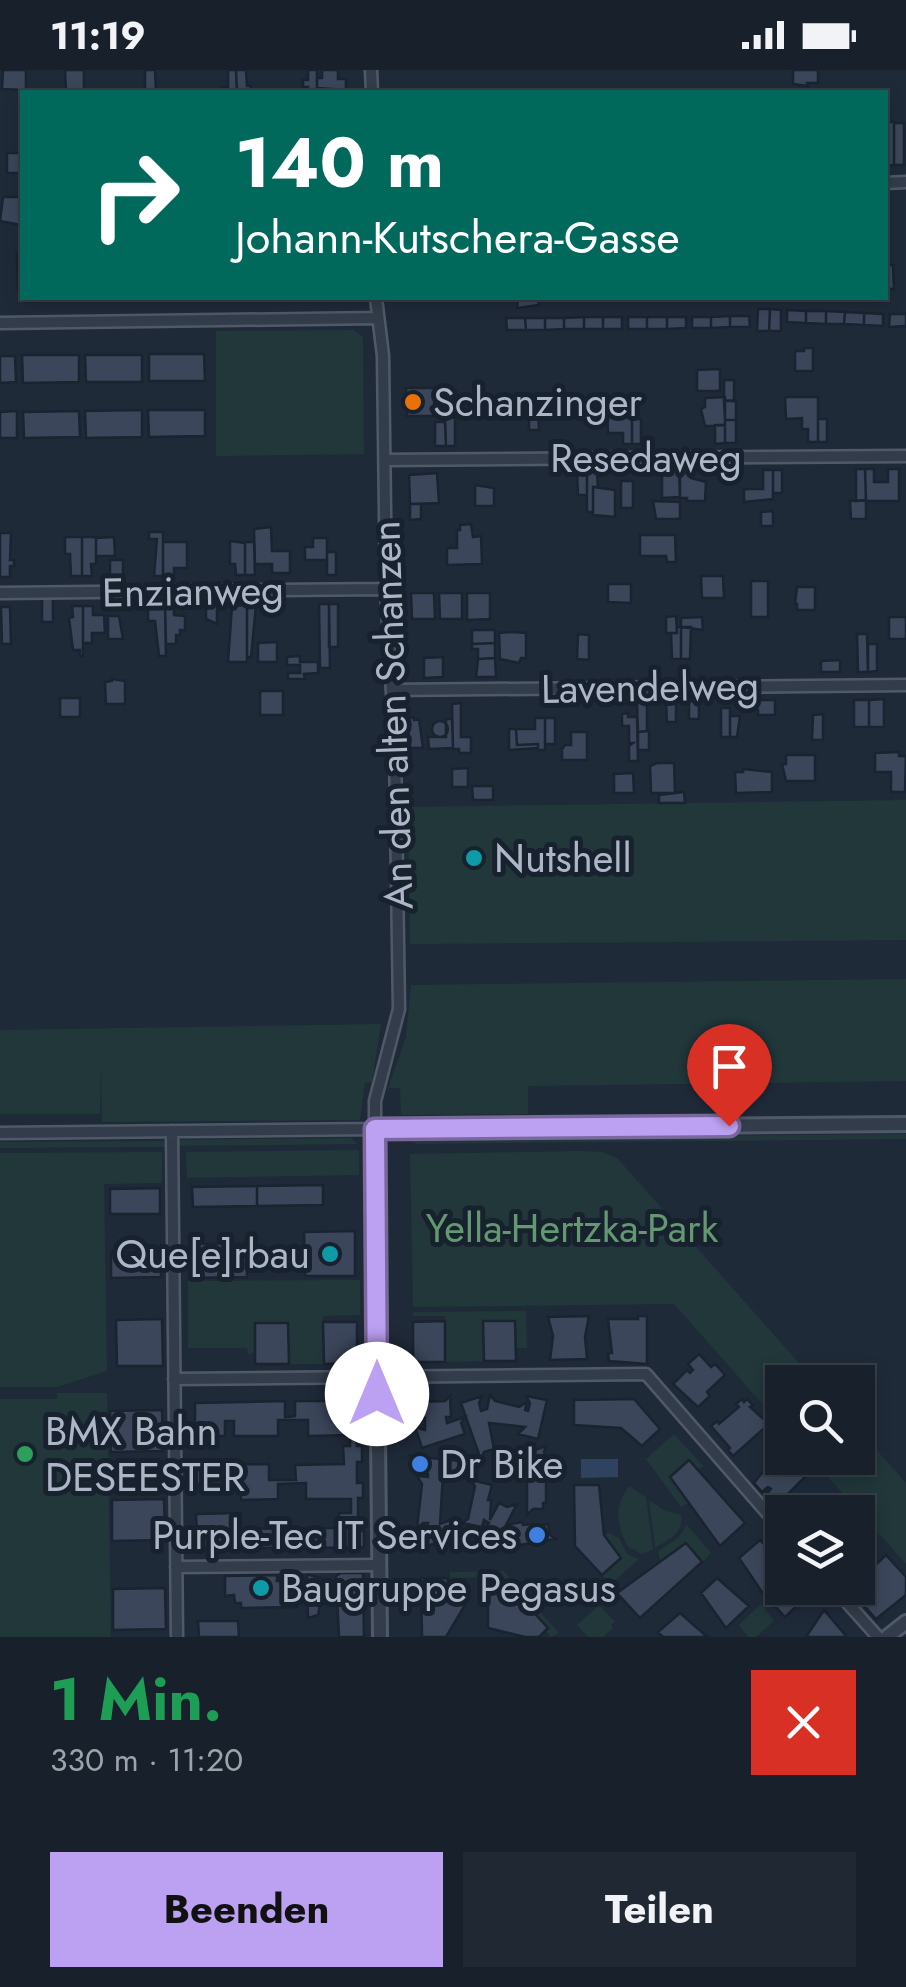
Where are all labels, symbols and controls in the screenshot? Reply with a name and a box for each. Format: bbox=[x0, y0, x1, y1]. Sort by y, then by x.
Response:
text: 11:19 bbox=[50, 8, 146, 63]
text: 140 m bbox=[235, 112, 444, 213]
icon: right bbox=[70, 130, 200, 260]
text: Johann-Kutschera-Gasse bbox=[235, 205, 680, 270]
place label: Schanzinger bbox=[433, 373, 642, 431]
marker: Schanzinger bbox=[402, 391, 424, 413]
street label: Resedaweg bbox=[550, 429, 742, 487]
street label: An den alten Schanzen bbox=[356, 520, 428, 910]
street label: Enzianweg bbox=[102, 560, 284, 622]
street label: Lavendelweg bbox=[540, 656, 760, 718]
place label: Nutshell bbox=[494, 829, 632, 887]
marker: Nutshell bbox=[463, 847, 485, 869]
pin bbox=[687, 1024, 772, 1127]
icon: arrive bbox=[702, 1039, 757, 1094]
park label: Yella-Hertzka-Park bbox=[426, 1199, 719, 1257]
place label: Que[e]rbau bbox=[115, 1225, 310, 1283]
marker: Que[e]rbau bbox=[319, 1243, 341, 1265]
position arrow bbox=[325, 1342, 429, 1446]
map controls bbox=[765, 1365, 875, 1605]
button: search bbox=[765, 1365, 875, 1475]
place label: BMX Bahn DESEESTER bbox=[45, 1402, 245, 1506]
place label: Dr Bike bbox=[440, 1435, 563, 1493]
marker: BMX Bahn DESEESTER bbox=[14, 1443, 36, 1465]
marker: Dr Bike bbox=[409, 1453, 431, 1475]
button: layers bbox=[765, 1495, 875, 1605]
place label: Purple-Tec IT Services bbox=[152, 1506, 517, 1564]
marker: Purple-Tec IT Services bbox=[526, 1524, 548, 1546]
place label: Baugruppe Pegasus bbox=[281, 1559, 616, 1617]
marker: Baugruppe Pegasus bbox=[250, 1577, 272, 1599]
text: 1 Min. bbox=[50, 1656, 222, 1743]
button: close bbox=[751, 1670, 856, 1775]
text: 330 m · 11:20 bbox=[50, 1737, 243, 1783]
button: Beenden bbox=[50, 1852, 443, 1967]
button: Teilen bbox=[463, 1852, 856, 1967]

